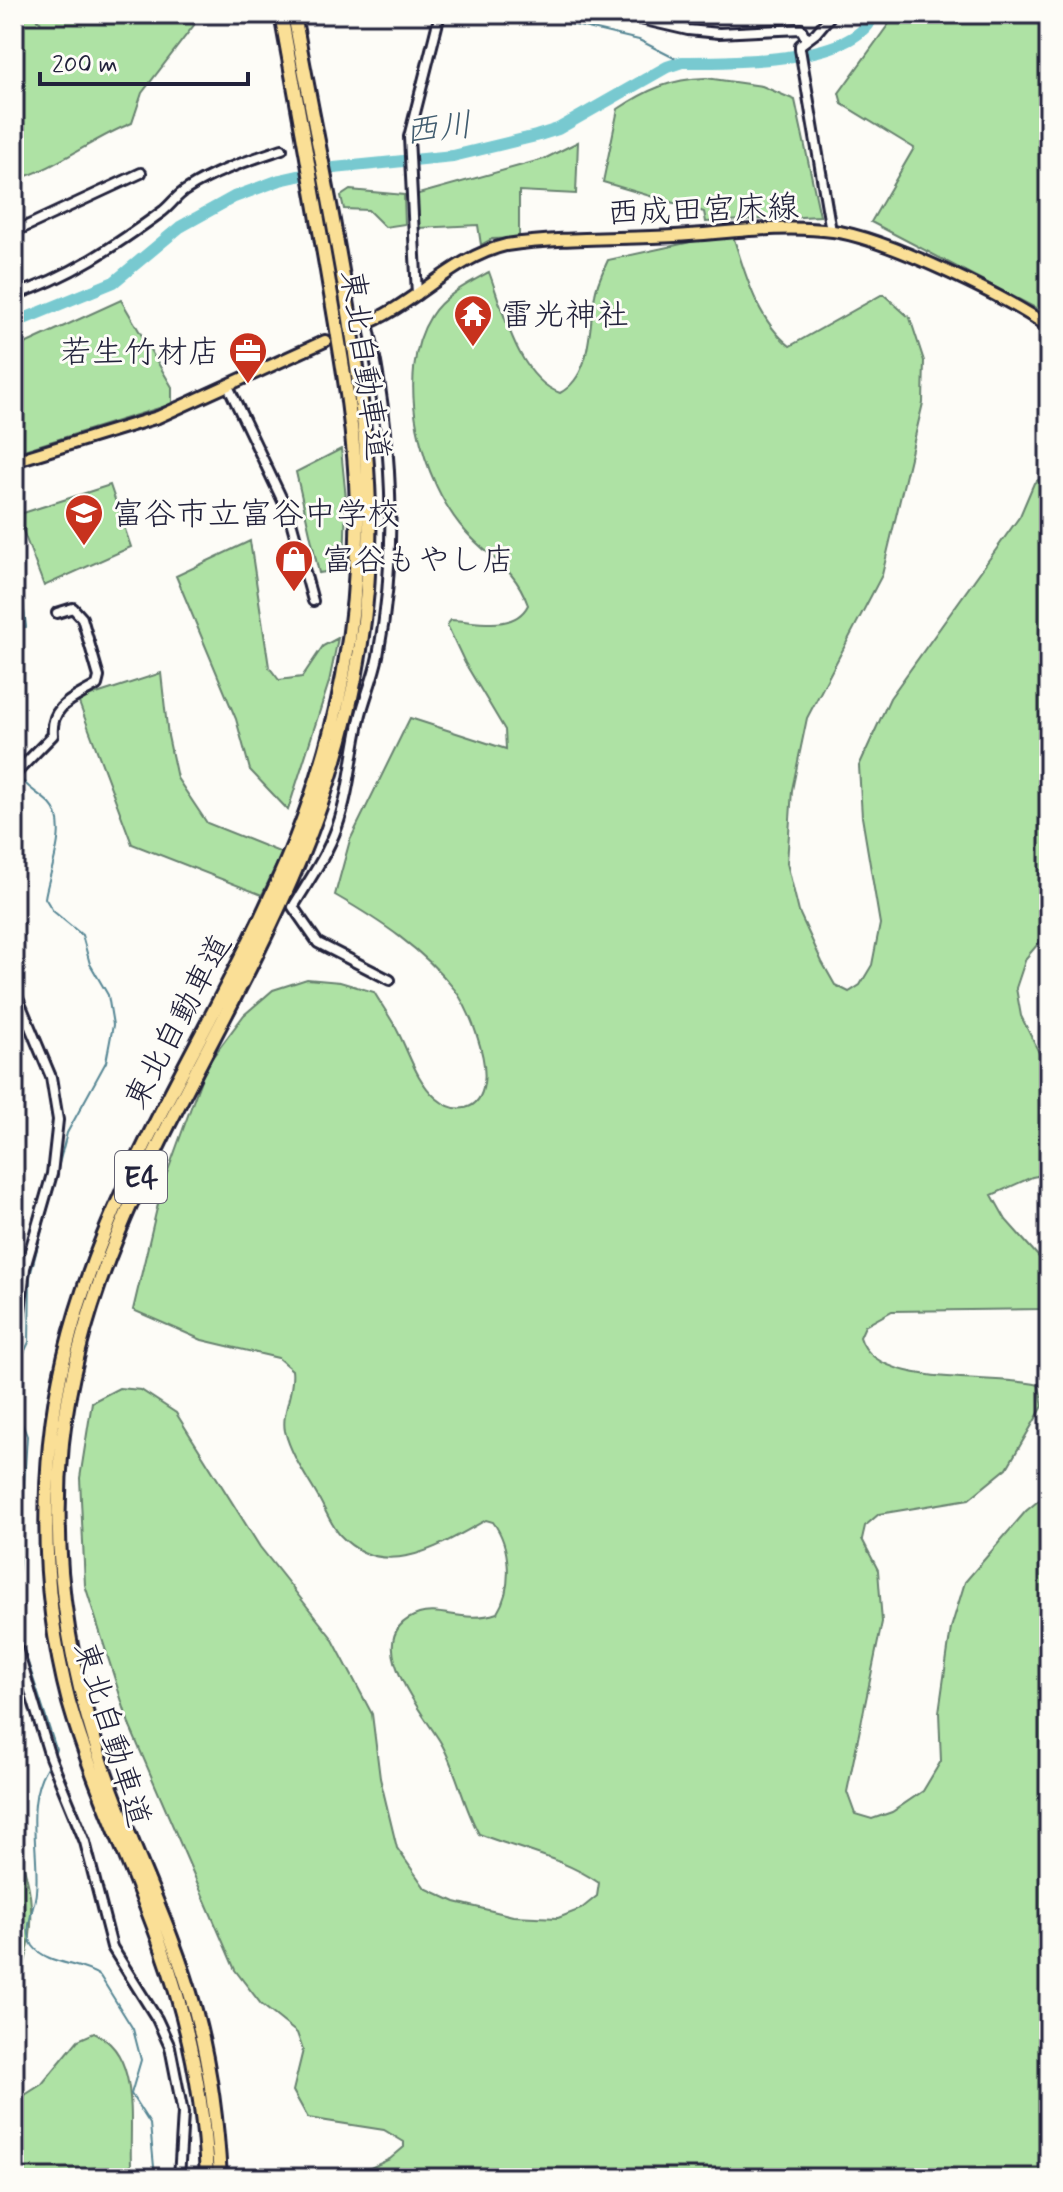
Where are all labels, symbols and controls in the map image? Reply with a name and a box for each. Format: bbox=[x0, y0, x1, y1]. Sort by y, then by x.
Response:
scale bar bbox=[40, 36, 248, 86]
text: 200 m bbox=[52, 50, 118, 81]
water label: 西川 bbox=[402, 103, 475, 156]
street label: 西成田宮床線 bbox=[606, 187, 800, 235]
street label: 東北自動車道 bbox=[330, 267, 398, 463]
temple icon: 雷光神社 bbox=[452, 293, 494, 348]
place label: 雷光神社 bbox=[501, 295, 629, 337]
office icon: 若生竹材店 bbox=[227, 330, 269, 385]
place label: 若生竹材店 bbox=[60, 332, 220, 374]
school or university icon: 富谷市立富谷中学校 bbox=[63, 492, 105, 547]
place label: 富谷市立富谷中学校 bbox=[112, 494, 400, 536]
shop icon: 富谷もやし店 bbox=[273, 538, 315, 593]
place label: 富谷もやし店 bbox=[322, 540, 514, 582]
street label: 東北自動車道 bbox=[115, 927, 242, 1117]
road number: E4 bbox=[115, 1151, 167, 1203]
street label: 東北自動車道 bbox=[63, 1637, 159, 1833]

